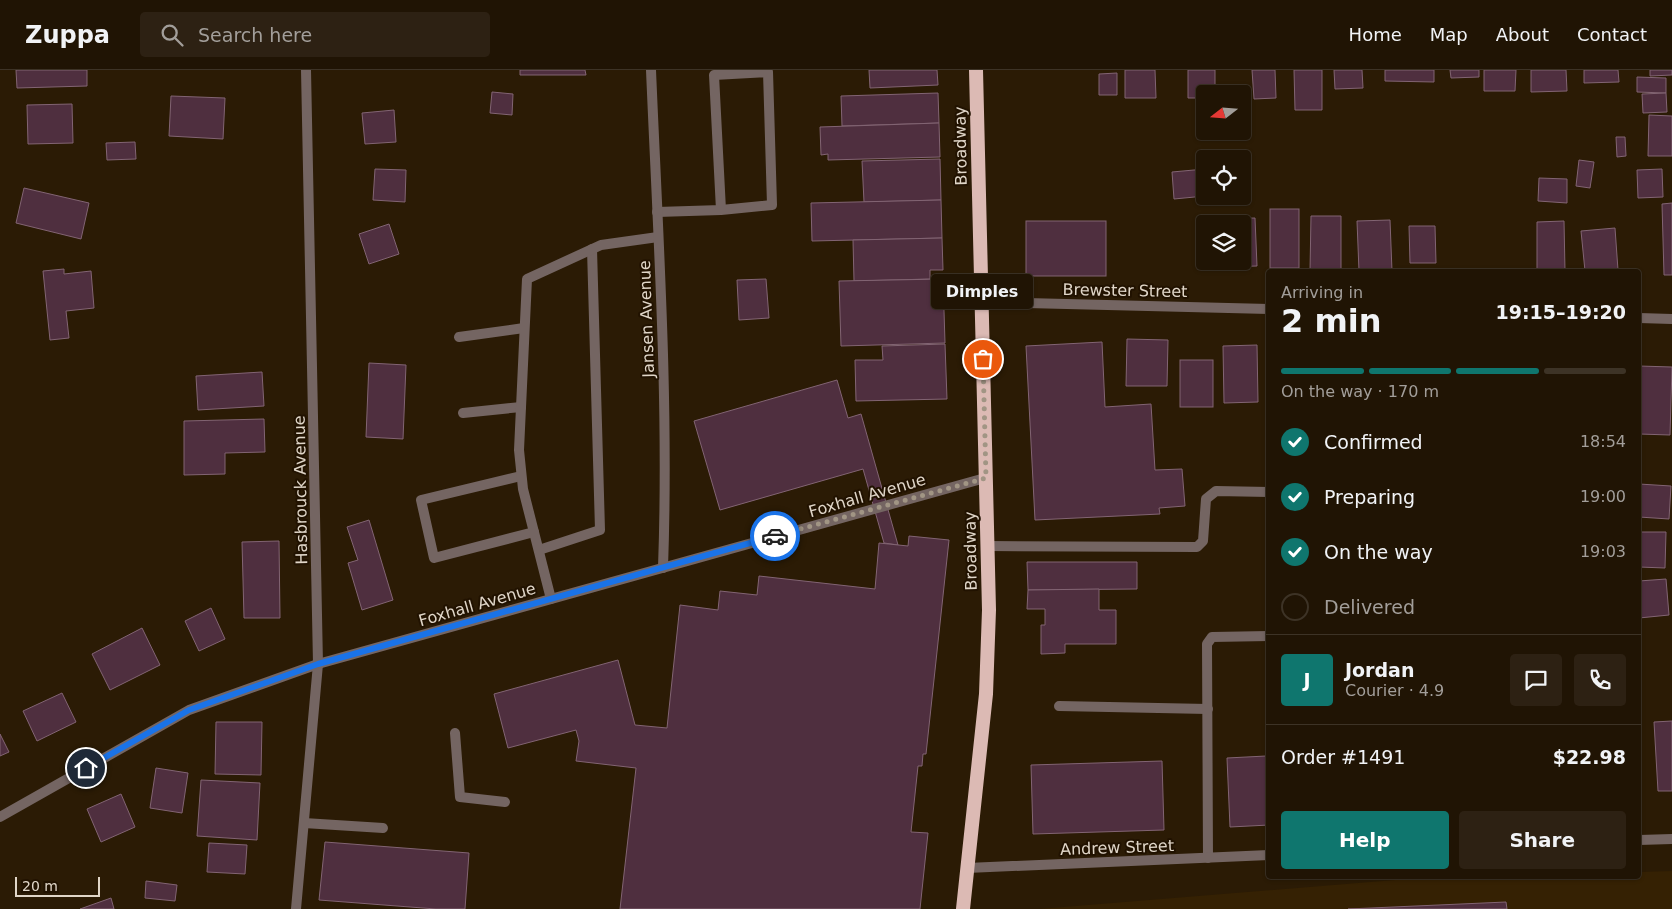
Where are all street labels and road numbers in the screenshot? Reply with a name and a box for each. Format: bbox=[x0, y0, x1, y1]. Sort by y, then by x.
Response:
street label: Broadway bbox=[950, 106, 971, 186]
street label: Jansen Avenue bbox=[635, 260, 658, 379]
street label: Brewster Street bbox=[1062, 280, 1188, 301]
street label: Hasbrouck Avenue bbox=[290, 415, 311, 565]
street label: Foxhall Avenue bbox=[806, 470, 928, 521]
street label: Broadway bbox=[960, 511, 981, 591]
street label: Foxhall Avenue bbox=[416, 579, 538, 630]
street label: Andrew Street bbox=[1060, 836, 1174, 859]

